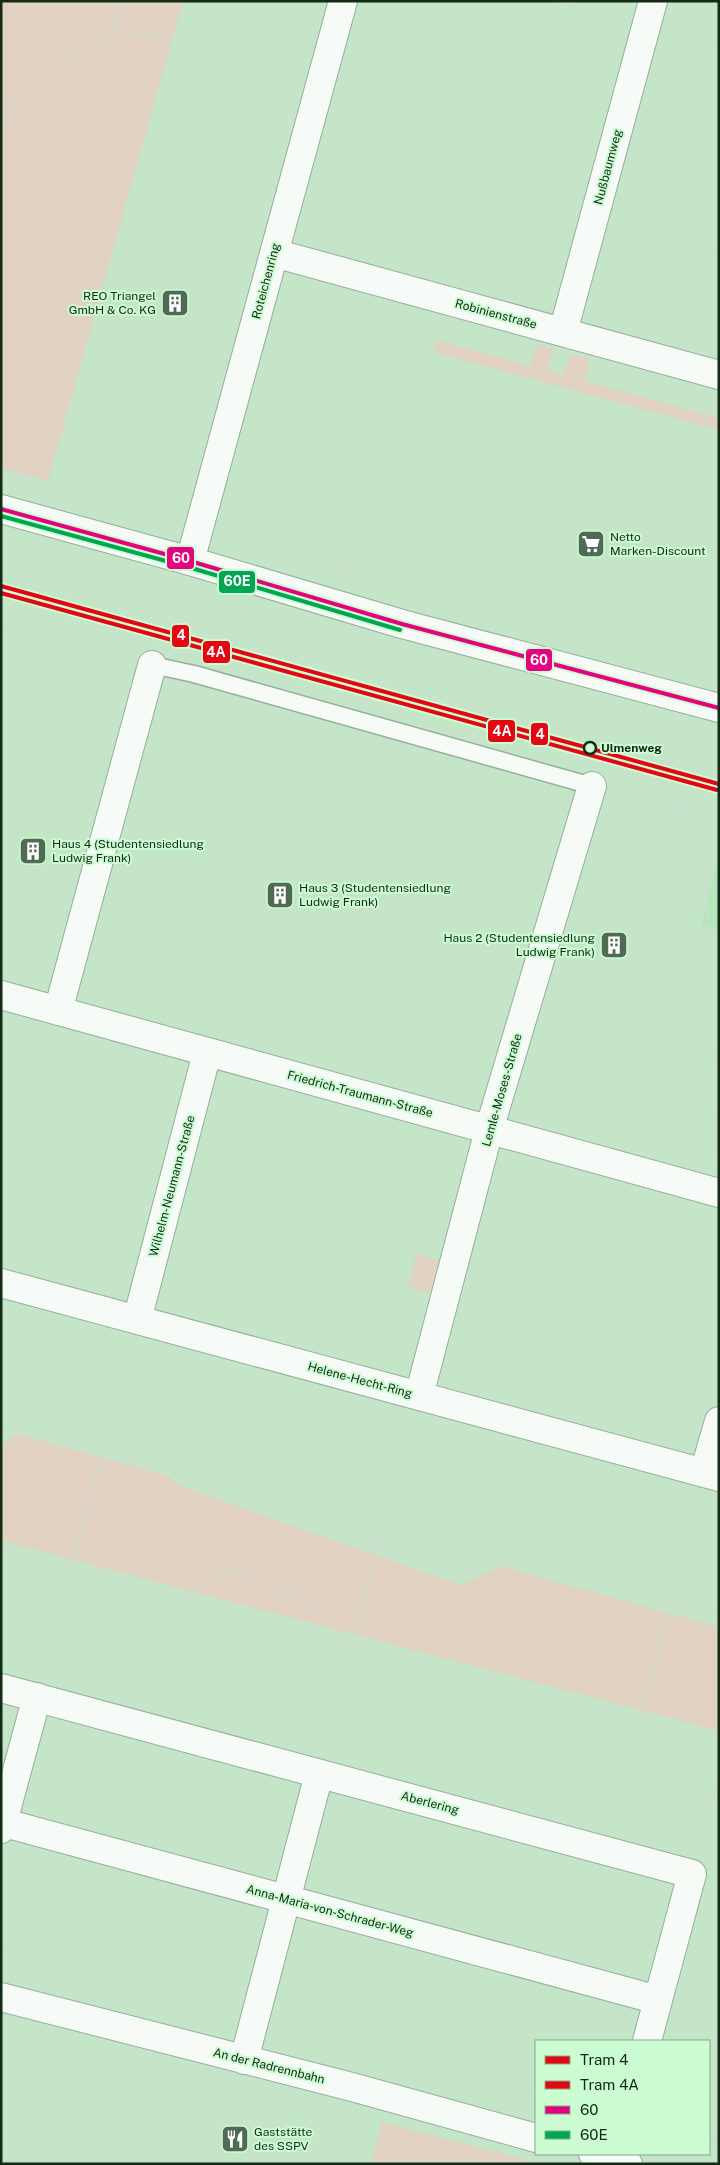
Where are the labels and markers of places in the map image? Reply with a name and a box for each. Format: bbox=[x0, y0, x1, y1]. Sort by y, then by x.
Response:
building icon: REO Triangel GmbH & Co. KG bbox=[160, 288, 190, 318]
place label: REO Triangel GmbH & Co. KG bbox=[69, 289, 156, 317]
supermarket icon: Netto Marken-Discount bbox=[576, 529, 606, 559]
place label: Netto Marken-Discount bbox=[610, 530, 706, 558]
marker: Ulmenweg bbox=[583, 741, 597, 755]
place label: Ulmenweg bbox=[601, 741, 662, 755]
building icon: Haus 4 (Studentensiedlung Ludwig Frank) bbox=[18, 836, 48, 866]
place label: Haus 4 (Studentensiedlung Ludwig Frank) bbox=[52, 837, 204, 865]
building icon: Haus 3 (Studentensiedlung Ludwig Frank) bbox=[265, 880, 295, 910]
place label: Haus 3 (Studentensiedlung Ludwig Frank) bbox=[299, 881, 451, 909]
building icon: Haus 2 (Studentensiedlung Ludwig Frank) bbox=[599, 930, 629, 960]
place label: Haus 2 (Studentensiedlung Ludwig Frank) bbox=[443, 931, 595, 959]
restaurant icon: Gaststätte des SSPV bbox=[220, 2124, 250, 2154]
place label: Gaststätte des SSPV bbox=[254, 2125, 312, 2153]

